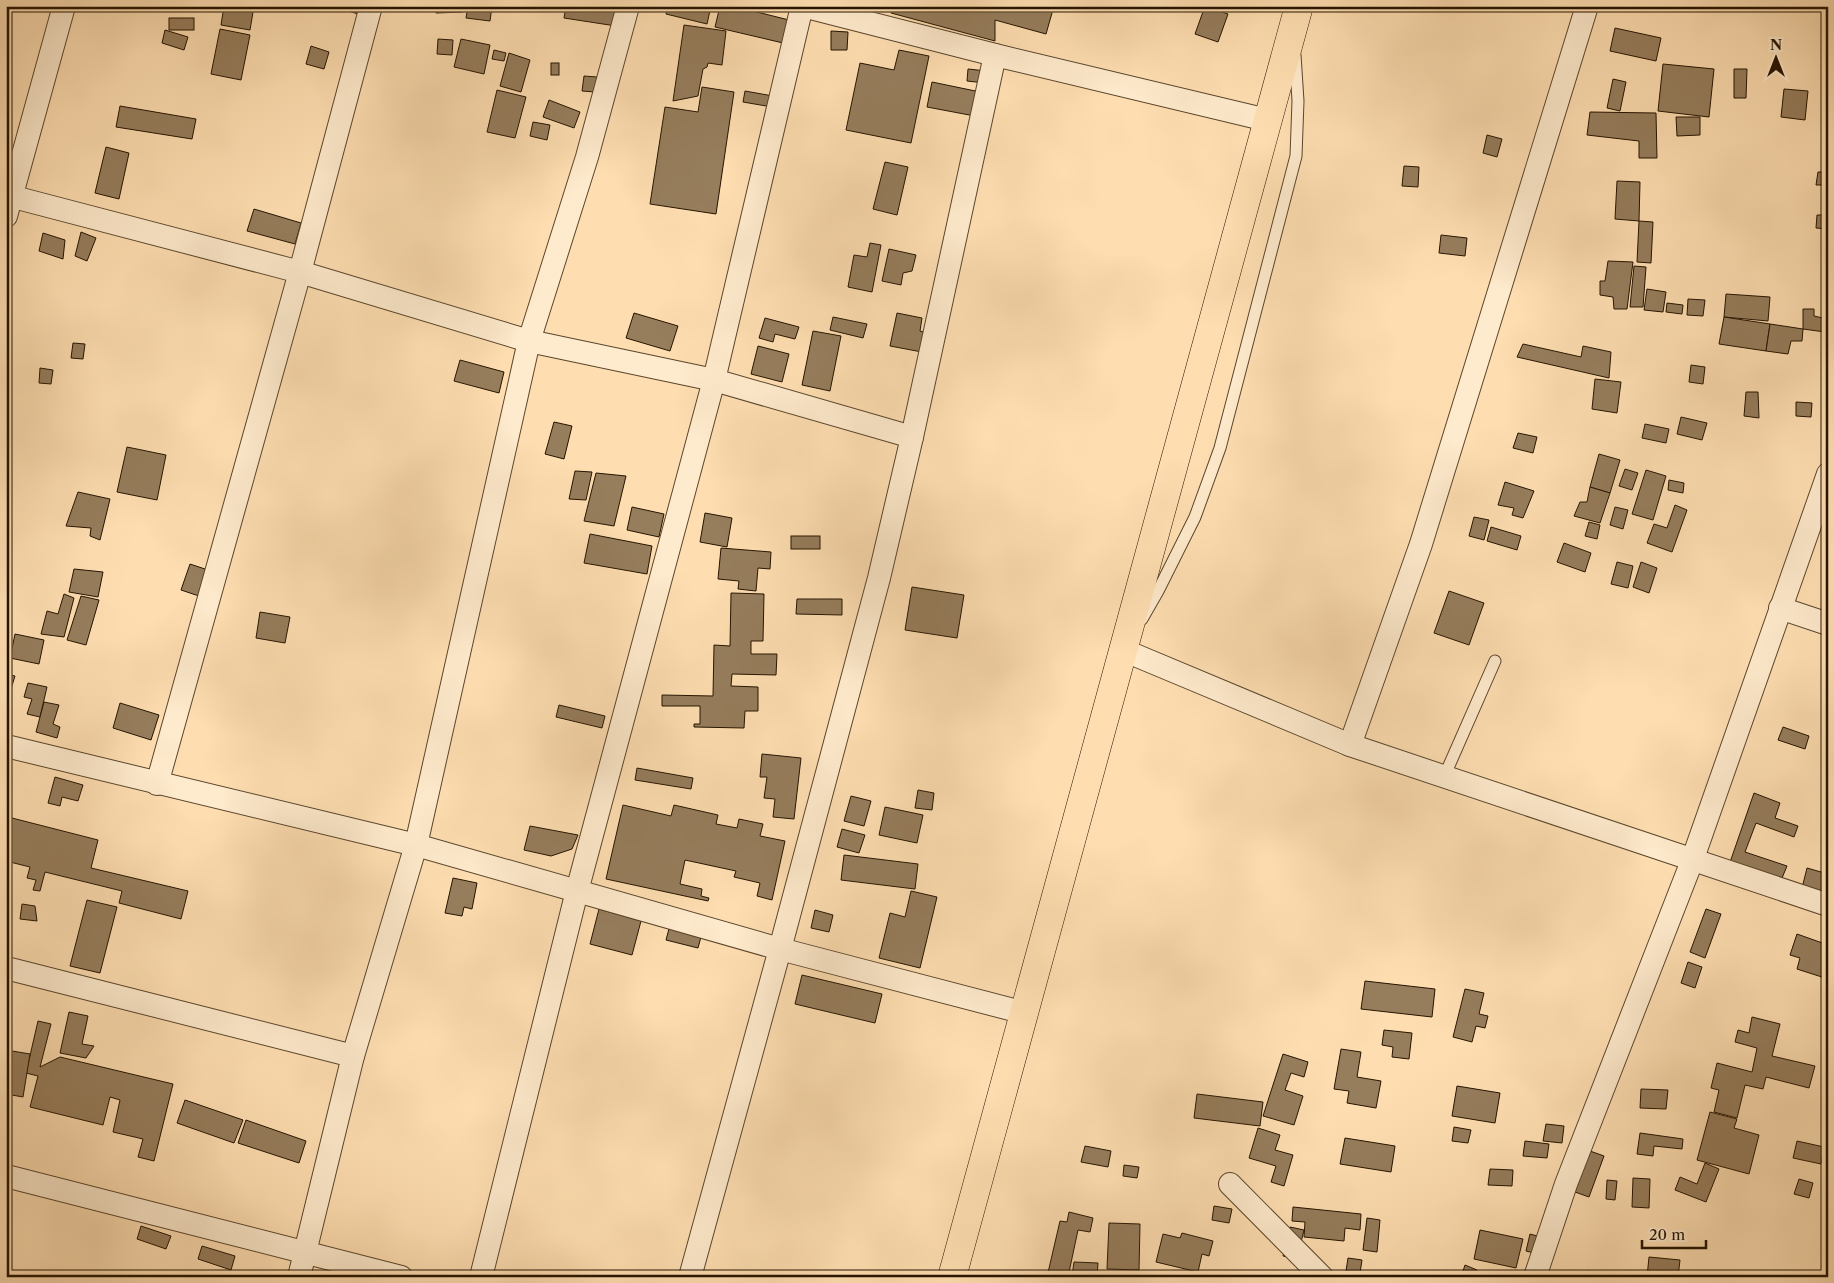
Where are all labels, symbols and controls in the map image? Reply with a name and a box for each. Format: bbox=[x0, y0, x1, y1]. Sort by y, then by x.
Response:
north arrow bbox=[1752, 32, 1802, 82]
text: N bbox=[1770, 36, 1782, 54]
scale bar bbox=[1642, 1218, 1705, 1250]
text: 20 m bbox=[1649, 1225, 1685, 1244]

